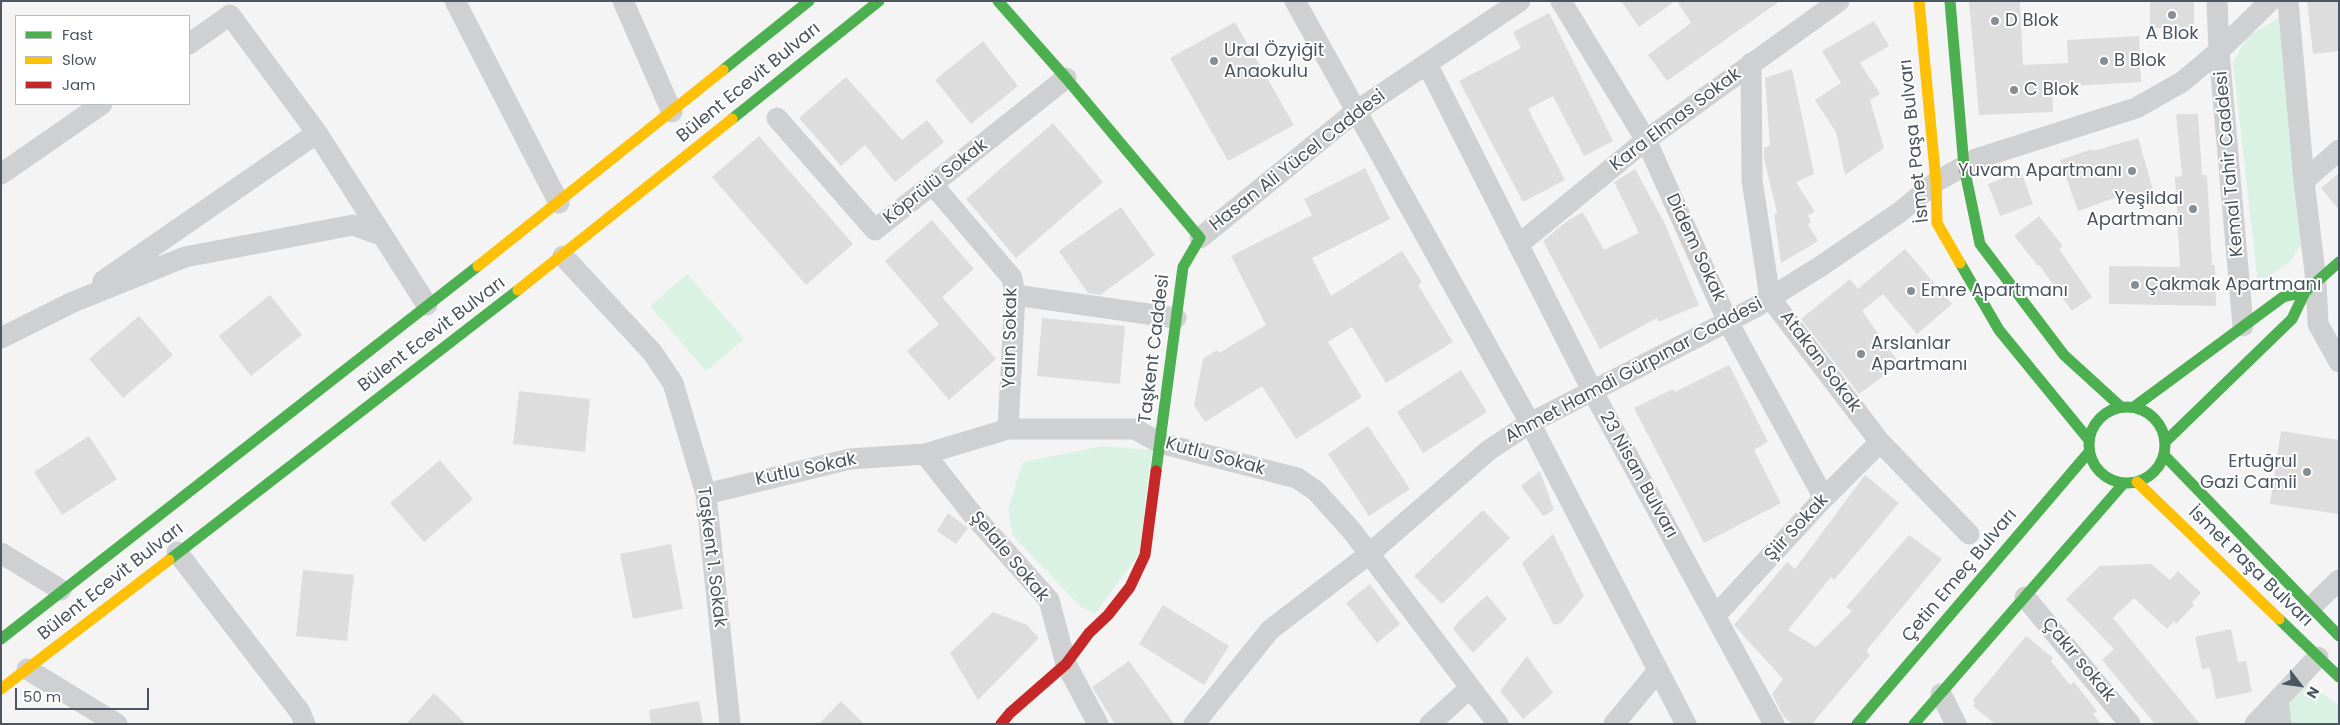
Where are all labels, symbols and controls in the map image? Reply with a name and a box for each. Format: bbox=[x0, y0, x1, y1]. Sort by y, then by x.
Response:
marker: A Blok bbox=[2166, 9, 2178, 21]
place label: D Blok bbox=[2005, 10, 2059, 32]
legend bbox=[15, 15, 190, 105]
marker: D Blok bbox=[1989, 15, 2001, 27]
street label: Bülent Ecevit Bulvarı bbox=[673, 18, 825, 148]
place label: A Blok bbox=[2145, 23, 2199, 45]
text: Fast bbox=[62, 24, 93, 45]
place label: Ural Özyiğit Anaokulu bbox=[1224, 40, 1324, 82]
text: Slow bbox=[62, 49, 96, 70]
place label: B Blok bbox=[2114, 50, 2166, 72]
marker: Ural Özyiğit Anaokulu bbox=[1208, 55, 1220, 67]
marker: B Blok bbox=[2098, 55, 2110, 67]
street label: İsmet Paşa Bulvarı bbox=[1896, 58, 1934, 224]
street label: Kara Elmas Sokak bbox=[1606, 64, 1746, 176]
street label: Kemal Tahir Caddesi bbox=[2211, 70, 2249, 258]
text: Jam bbox=[62, 74, 96, 95]
place label: C Blok bbox=[2024, 79, 2079, 101]
marker: C Blok bbox=[2008, 84, 2020, 96]
street label: Hasan Ali Yücel Caddesi bbox=[1206, 86, 1390, 236]
street label: Köprülü Sokak bbox=[880, 135, 992, 229]
place label: Yuvam Apartmanı bbox=[1958, 160, 2122, 182]
marker: Yuvam Apartmanı bbox=[2126, 165, 2138, 177]
place label: Yeşildal Apartmanı bbox=[2087, 188, 2183, 230]
street label: Didem Sokak bbox=[1661, 191, 1729, 305]
marker: Yeşildal Apartmanı bbox=[2187, 203, 2199, 215]
street label: Bülent Ecevit Bulvarı bbox=[354, 273, 510, 397]
street label: Taşkent Caddesi bbox=[1135, 273, 1175, 425]
place label: Çakmak Apartmanı bbox=[2145, 274, 2322, 296]
marker: Çakmak Apartmanı bbox=[2129, 279, 2141, 291]
place label: Emre Apartmanı bbox=[1921, 280, 2068, 302]
marker: Emre Apartmanı bbox=[1905, 285, 1917, 297]
street label: Yalın Sokak bbox=[999, 287, 1023, 389]
street label: Ahmet Hamdi Gürpınar Caddesi bbox=[1501, 294, 1767, 448]
street label: Atakan Sokak bbox=[1775, 307, 1865, 417]
place label: Arslanlar Apartmanı bbox=[1871, 333, 1967, 376]
marker: Arslanlar Apartmanı bbox=[1855, 348, 1867, 360]
street label: 23 Nisan Bulvarı bbox=[1594, 408, 1682, 542]
street label: Kutlu Sokak bbox=[1163, 433, 1267, 481]
street label: Kutlu Sokak bbox=[754, 449, 858, 491]
place label: Ertuğrul Gazi Camii bbox=[2200, 451, 2297, 494]
marker: Ertuğrul Gazi Camii bbox=[2301, 466, 2313, 478]
street label: Taşkent 1. Sokak bbox=[692, 485, 730, 629]
street label: Şiir Sokak bbox=[1761, 490, 1833, 566]
street label: İsmet Paşa Bulvarı bbox=[2183, 502, 2317, 632]
street label: Çetin Emeç Bulvarı bbox=[1898, 505, 2022, 647]
street label: Şelale Sokak bbox=[965, 507, 1053, 607]
street label: Bülent Ecevit Bulvarı bbox=[34, 519, 188, 645]
street label: Çakır sokak bbox=[2037, 614, 2119, 706]
north arrow bbox=[2275, 660, 2325, 710]
scale bar bbox=[18, 678, 151, 710]
text: N bbox=[2302, 683, 2324, 702]
text: 50 m bbox=[23, 686, 61, 707]

